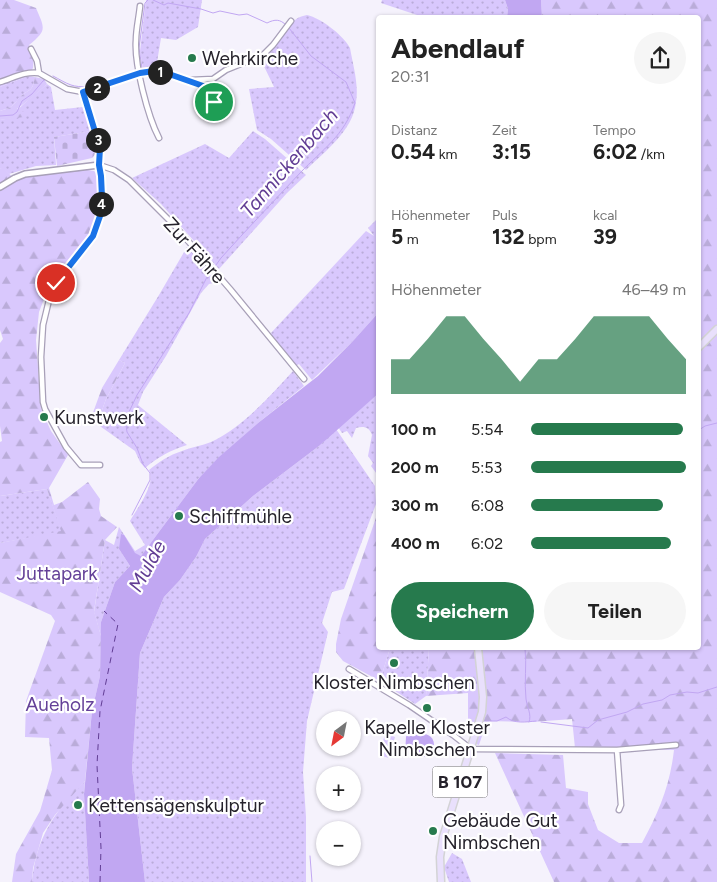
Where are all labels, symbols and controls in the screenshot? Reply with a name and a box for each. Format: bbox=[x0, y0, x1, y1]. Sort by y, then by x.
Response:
text: Abendlauf bbox=[391, 31, 524, 65]
button: share bbox=[634, 32, 686, 84]
place label: Wehrkirche bbox=[202, 47, 298, 70]
marker: Wehrkirche bbox=[186, 52, 198, 64]
pin: 1 bbox=[148, 60, 172, 84]
text: 1 bbox=[158, 64, 163, 81]
text: 20:31 bbox=[391, 67, 430, 86]
pin: 2 bbox=[84, 76, 110, 100]
text: 2 bbox=[93, 80, 102, 97]
pin bbox=[193, 81, 235, 123]
icon: arrive bbox=[200, 88, 228, 116]
water label: Tannickenbach bbox=[235, 104, 343, 222]
text: Distanz bbox=[391, 122, 438, 139]
text: Zeit bbox=[492, 122, 517, 139]
text: Tempo bbox=[593, 122, 636, 139]
pin: 3 bbox=[86, 128, 110, 152]
text: 3 bbox=[95, 132, 102, 149]
text: 0.54 bbox=[391, 139, 435, 164]
text: 3:15 bbox=[492, 139, 531, 164]
text: 6:02 bbox=[593, 139, 637, 164]
text: km bbox=[435, 146, 457, 163]
text: /km bbox=[637, 146, 665, 163]
pin: 4 bbox=[88, 192, 114, 216]
text: 4 bbox=[97, 196, 106, 213]
text: Höhenmeter bbox=[391, 207, 470, 224]
text: Puls bbox=[492, 207, 517, 224]
text: kcal bbox=[593, 207, 617, 224]
street label: Zur Fähre bbox=[159, 212, 230, 288]
text: 5 bbox=[391, 224, 403, 249]
text: 132 bbox=[492, 224, 525, 249]
text: 39 bbox=[593, 224, 617, 249]
text: m bbox=[403, 231, 419, 248]
text: bpm bbox=[525, 231, 557, 248]
pin bbox=[35, 262, 77, 304]
icon: check bbox=[42, 269, 70, 297]
text: Höhenmeter bbox=[391, 280, 481, 299]
text: 46–49 m bbox=[622, 280, 686, 299]
place label: Kunstwerk bbox=[54, 406, 144, 429]
marker: Kunstwerk bbox=[38, 411, 50, 423]
text: 100 m bbox=[391, 420, 436, 439]
text: 5:54 bbox=[471, 420, 503, 439]
text: 200 m bbox=[391, 458, 439, 477]
text: 5:53 bbox=[471, 458, 502, 477]
text: 300 m bbox=[391, 496, 438, 515]
text: 6:08 bbox=[471, 496, 504, 515]
place label: Schiffmühle bbox=[189, 505, 292, 528]
marker: Schiffmühle bbox=[173, 510, 185, 522]
text: 400 m bbox=[391, 534, 440, 553]
text: 6:02 bbox=[471, 534, 503, 553]
water label: Mulde bbox=[123, 536, 171, 596]
park label: Juttapark bbox=[17, 562, 98, 585]
button: Speichern bbox=[391, 582, 534, 640]
button: Teilen bbox=[544, 582, 686, 640]
marker: Kloster Nimbschen bbox=[388, 657, 400, 669]
place label: Kloster Nimbschen bbox=[313, 671, 475, 694]
park label: Aueholz bbox=[26, 693, 94, 716]
marker: Kapelle Kloster Nimbschen bbox=[421, 702, 433, 714]
north arrow bbox=[316, 711, 361, 756]
map controls bbox=[316, 711, 361, 866]
place label: Kapelle Kloster Nimbschen bbox=[364, 716, 490, 761]
button: + bbox=[316, 766, 361, 811]
road number: B 107 bbox=[432, 766, 488, 798]
place label: Kettensägenskulptur bbox=[88, 794, 265, 817]
marker: Kettensägenskulptur bbox=[72, 799, 84, 811]
place label: Gebäude Gut Nimbschen bbox=[443, 809, 558, 854]
button: − bbox=[316, 821, 361, 866]
marker: Gebäude Gut Nimbschen bbox=[427, 825, 439, 837]

